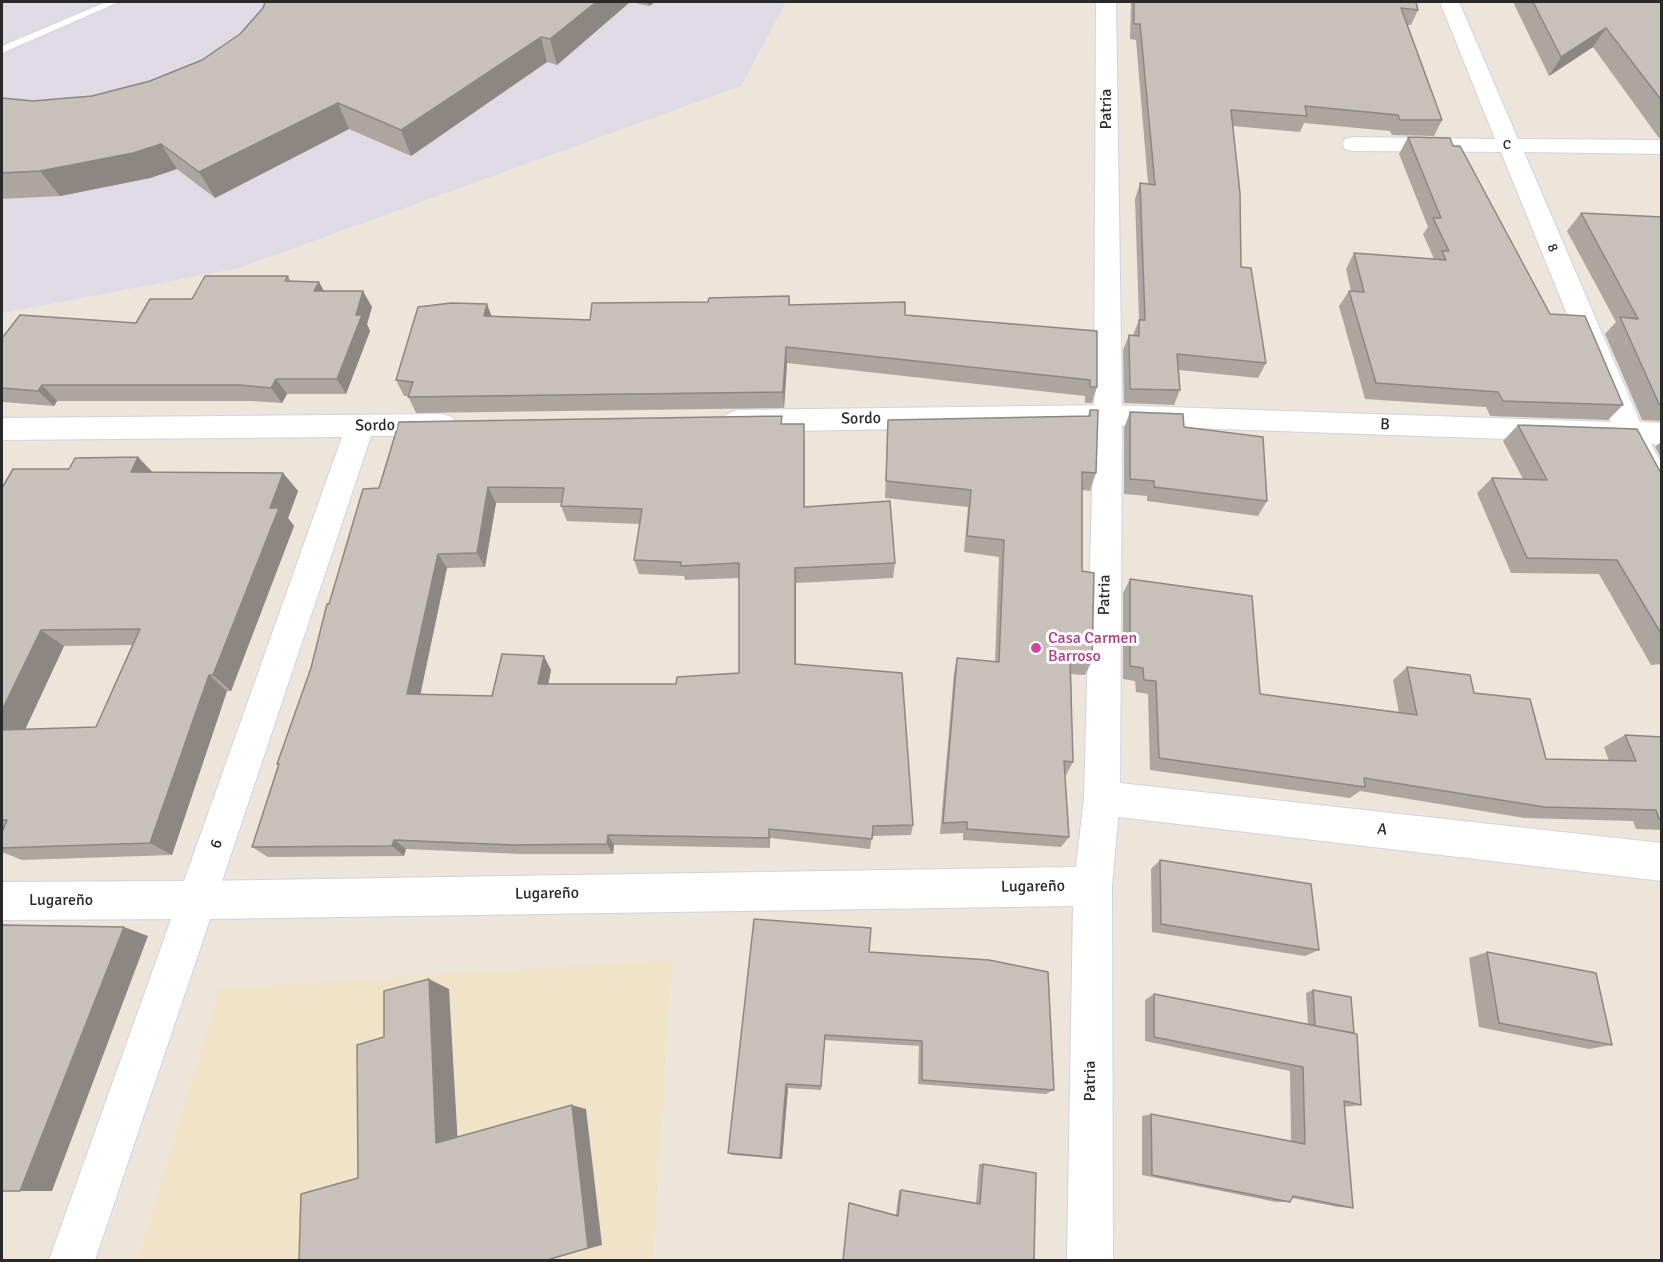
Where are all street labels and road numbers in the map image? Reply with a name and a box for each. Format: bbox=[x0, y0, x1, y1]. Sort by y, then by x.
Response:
street label: Patria bbox=[1097, 89, 1117, 129]
street label: C bbox=[1503, 137, 1511, 153]
street label: 8 bbox=[1543, 241, 1561, 255]
street label: Sordo bbox=[841, 409, 881, 429]
street label: B bbox=[1380, 415, 1390, 435]
street label: Sordo bbox=[355, 416, 395, 436]
street label: Patria bbox=[1095, 574, 1115, 616]
street label: A bbox=[1376, 820, 1388, 840]
street label: 6 bbox=[207, 837, 227, 851]
street label: Lugareño bbox=[1001, 877, 1065, 897]
street label: Lugareño bbox=[515, 884, 579, 904]
street label: Lugareño bbox=[29, 891, 93, 911]
street label: Patria bbox=[1081, 1061, 1101, 1101]

